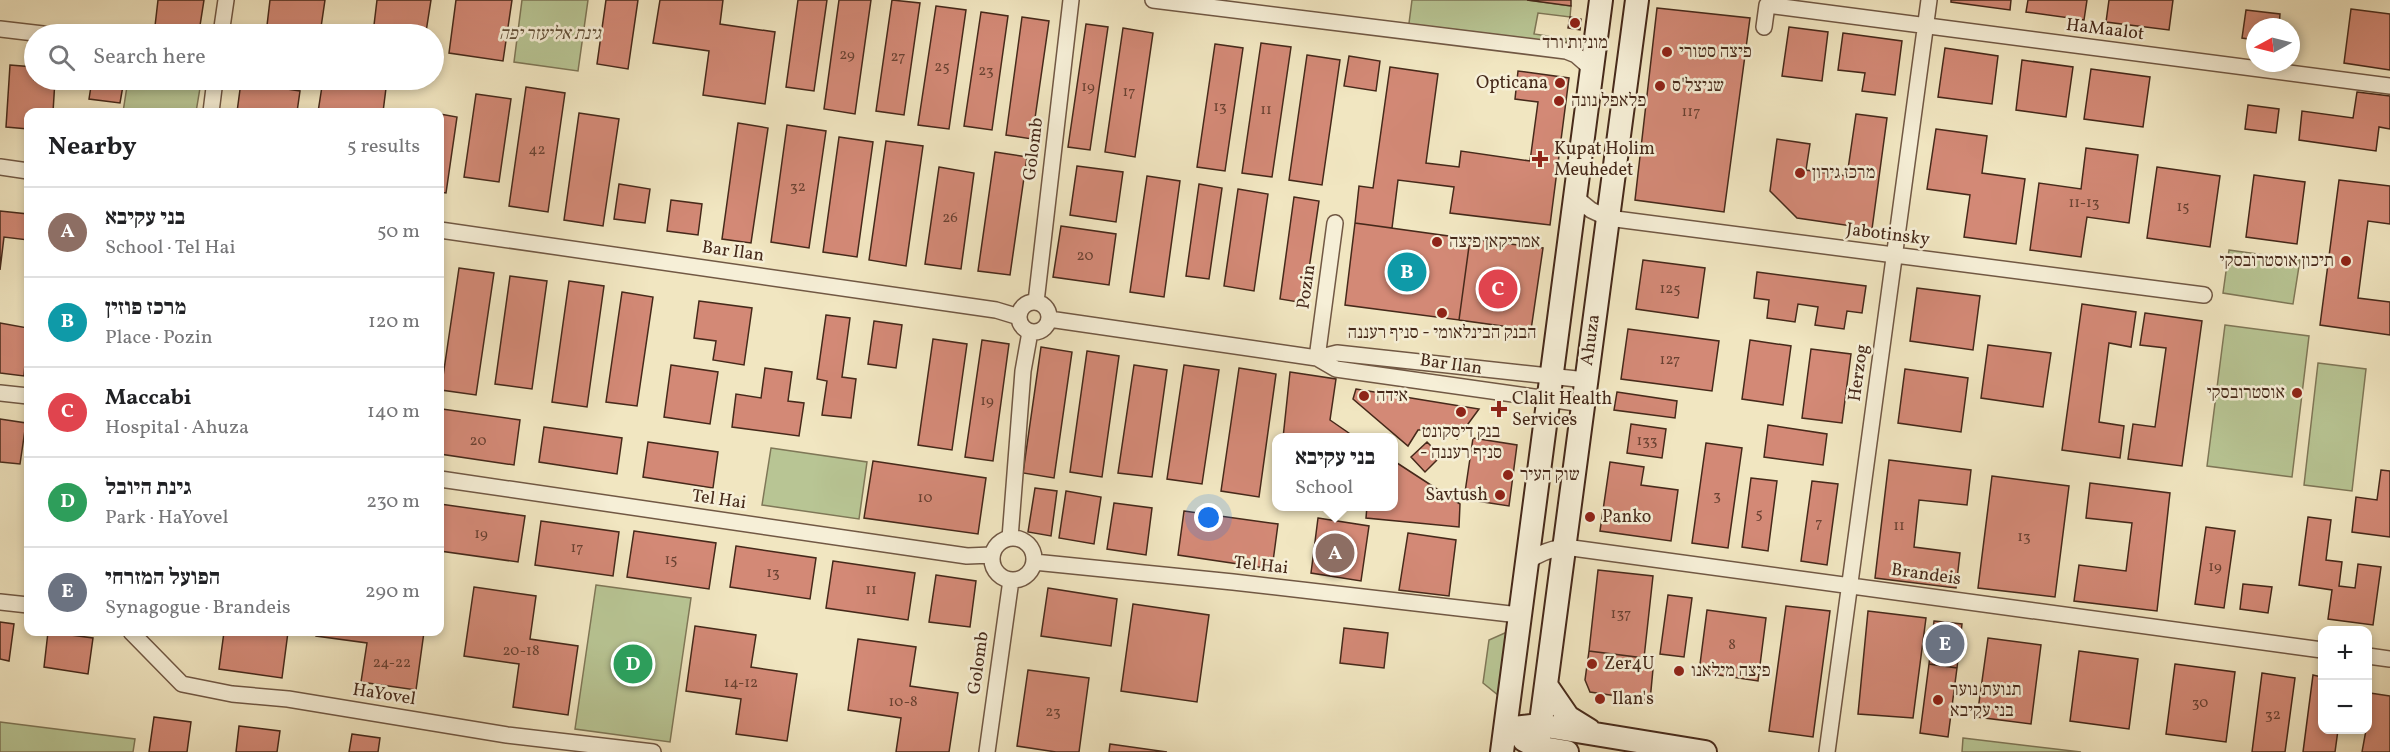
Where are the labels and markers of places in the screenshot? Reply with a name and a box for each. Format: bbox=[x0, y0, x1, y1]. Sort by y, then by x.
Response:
marker: מוניות ורד bbox=[1568, 16, 1582, 30]
place label: מוניות ורד bbox=[1542, 31, 1608, 56]
place label: פיצה סטורי bbox=[1679, 40, 1752, 65]
marker: פיצה סטורי bbox=[1660, 45, 1674, 59]
place label: Opticana bbox=[1476, 71, 1548, 96]
place label: שניצל'ס bbox=[1672, 74, 1724, 99]
marker: Opticana bbox=[1553, 76, 1567, 90]
marker: שניצל'ס bbox=[1653, 79, 1667, 93]
place label: פלאפל נונה bbox=[1571, 89, 1646, 114]
marker: פלאפל נונה bbox=[1552, 94, 1566, 108]
place label: Kupat Holim Meuhedet bbox=[1554, 137, 1655, 183]
marker: Kupat Holim Meuhedet bbox=[1531, 150, 1549, 168]
place label: מרכז גירון bbox=[1812, 161, 1875, 186]
marker: מרכז גירון bbox=[1793, 166, 1807, 180]
place label: אמריקאן פיצה bbox=[1449, 230, 1540, 255]
marker: אמריקאן פיצה bbox=[1430, 235, 1444, 249]
place label: תיכון אוסטרובסקי bbox=[2220, 249, 2334, 274]
pin: B bbox=[1388, 250, 1426, 294]
marker: תיכון אוסטרובסקי bbox=[2339, 254, 2353, 268]
pin: C bbox=[1478, 266, 1518, 312]
marker: הבנק הבינלאומי - סניף רעננה bbox=[1435, 306, 1449, 320]
place label: הבנק הבינלאומי - סניף רעננה bbox=[1348, 321, 1536, 346]
place label: אוסטרובסקי bbox=[2207, 381, 2285, 406]
place label: אידה bbox=[1376, 384, 1408, 409]
marker: אוסטרובסקי bbox=[2290, 386, 2304, 400]
place label: Clalit Health Services bbox=[1512, 387, 1613, 433]
marker: אידה bbox=[1357, 389, 1371, 403]
marker: Clalit Health Services bbox=[1490, 400, 1508, 418]
marker: בנק דיסקונט - סניף רעננה bbox=[1454, 405, 1468, 419]
place label: בנק דיסקונט - סניף רעננה bbox=[1420, 420, 1502, 466]
place label: שוק העיר bbox=[1520, 463, 1580, 488]
marker: שוק העיר bbox=[1501, 468, 1515, 482]
place label: Savtush bbox=[1425, 483, 1488, 508]
marker: Savtush bbox=[1493, 488, 1507, 502]
place label: Panko bbox=[1602, 505, 1651, 530]
marker: Panko bbox=[1583, 510, 1597, 524]
pin: A bbox=[1316, 530, 1354, 576]
pin: E bbox=[1926, 622, 1964, 666]
pin: D bbox=[614, 642, 652, 686]
place label: Zer4U bbox=[1604, 652, 1654, 677]
marker: Zer4U bbox=[1585, 657, 1599, 671]
place label: פיצה מילאנו bbox=[1691, 659, 1771, 684]
marker: פיצה מילאנו bbox=[1672, 664, 1686, 678]
place label: תנועת נוער בני עקיבא bbox=[1950, 678, 2022, 724]
place label: Ilan's bbox=[1612, 687, 1654, 712]
marker: Ilan's bbox=[1593, 692, 1607, 706]
marker: תנועת נוער בני עקיבא bbox=[1931, 693, 1945, 707]

